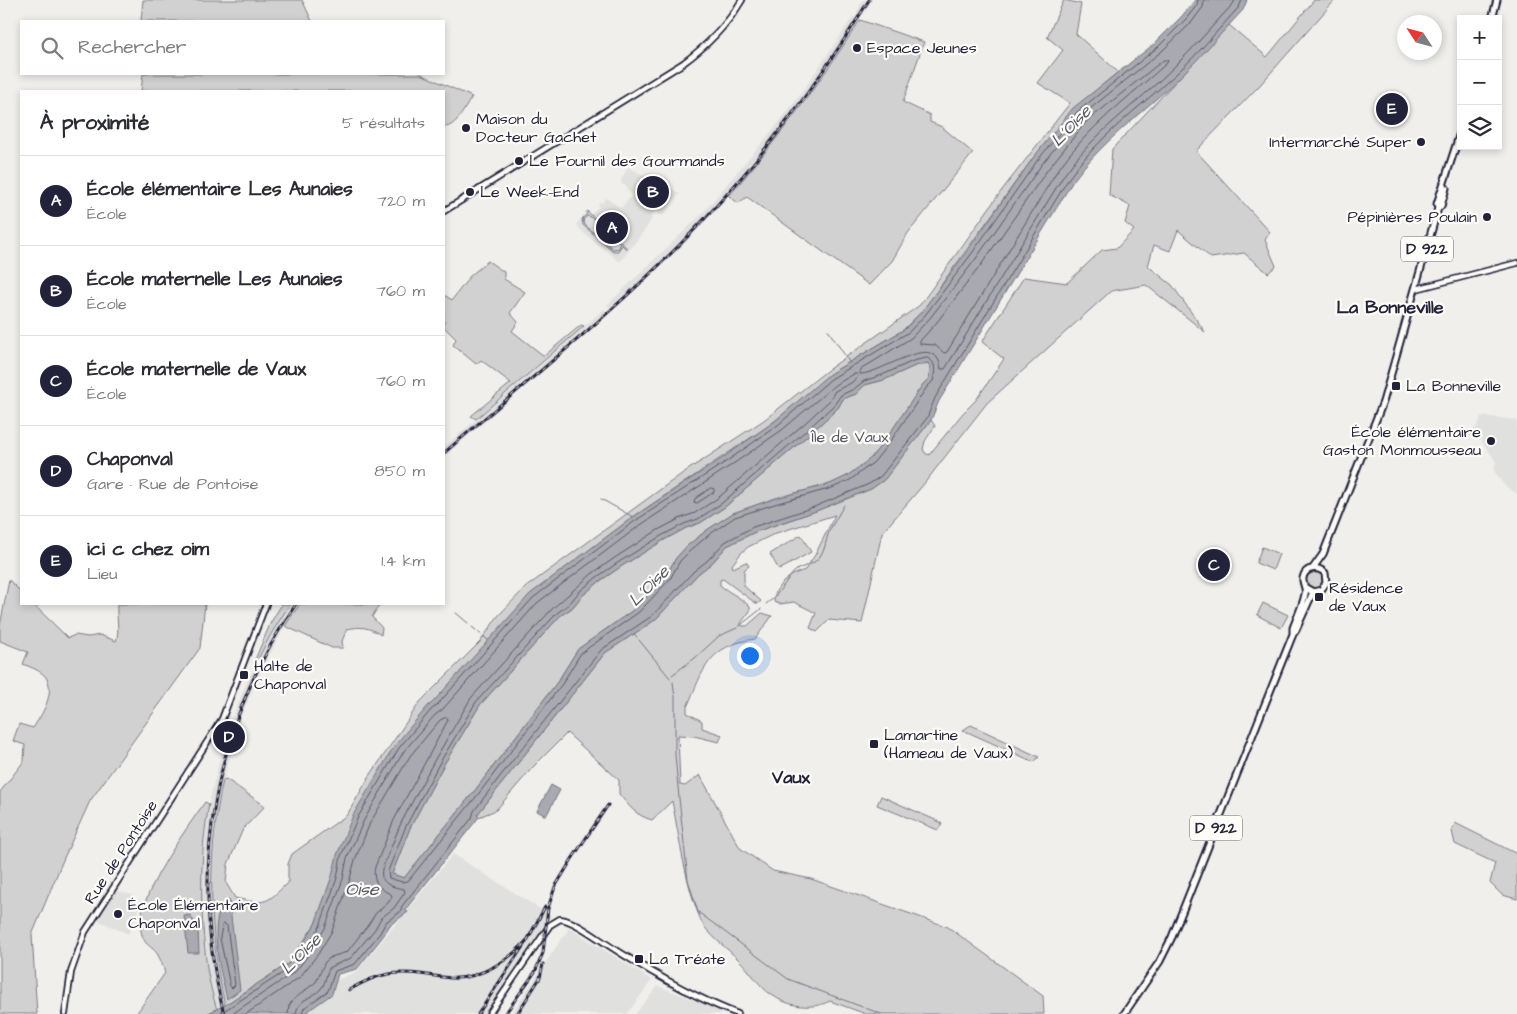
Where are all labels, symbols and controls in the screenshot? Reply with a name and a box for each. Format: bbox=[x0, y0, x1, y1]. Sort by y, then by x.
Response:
north arrow bbox=[1397, 15, 1442, 60]
map controls bbox=[1457, 15, 1502, 150]
button: + bbox=[1457, 15, 1502, 60]
search box bbox=[20, 20, 445, 75]
icon: search bbox=[38, 34, 66, 62]
text: Rechercher bbox=[78, 34, 186, 61]
place label: Espace Jeunes bbox=[867, 37, 977, 59]
marker: Espace Jeunes bbox=[851, 42, 863, 54]
button: − bbox=[1457, 60, 1502, 105]
pin: E bbox=[1376, 90, 1408, 128]
water label: L'Oise bbox=[1045, 99, 1098, 152]
button: layers bbox=[1457, 105, 1502, 150]
text: À proximité bbox=[40, 108, 149, 137]
place label: Maison du Docteur Gachet bbox=[476, 108, 597, 148]
text: 5 résultats bbox=[342, 112, 425, 134]
marker: Maison du Docteur Gachet bbox=[460, 122, 472, 134]
place label: Intermarché Super bbox=[1269, 131, 1411, 153]
marker: Intermarché Super bbox=[1415, 136, 1427, 148]
place label: Le Fournil des Gourmands bbox=[529, 150, 725, 172]
marker: Le Fournil des Gourmands bbox=[513, 155, 525, 167]
pin: B bbox=[637, 173, 669, 211]
text: École élémentaire Les Aunaies bbox=[87, 176, 353, 203]
place label: Le Week-End bbox=[480, 181, 579, 203]
marker: Le Week-End bbox=[464, 186, 476, 198]
text: A bbox=[51, 190, 61, 212]
text: 720 m bbox=[377, 190, 425, 212]
text: École bbox=[87, 203, 127, 225]
place label: Pépinières Poulain bbox=[1347, 206, 1477, 228]
pin: A bbox=[596, 209, 628, 247]
marker: Pépinières Poulain bbox=[1481, 211, 1493, 223]
road number: D 922 bbox=[1401, 236, 1453, 262]
text: École maternelle Les Aunaies bbox=[87, 266, 343, 293]
text: B bbox=[50, 280, 62, 302]
text: 760 m bbox=[376, 280, 425, 302]
text: École bbox=[87, 293, 127, 315]
district label: La Bonneville bbox=[1337, 295, 1444, 320]
text: École maternelle de Vaux bbox=[87, 356, 306, 383]
text: C bbox=[50, 370, 62, 392]
text: 760 m bbox=[376, 370, 425, 392]
place label: La Bonneville bbox=[1406, 375, 1501, 397]
marker: La Bonneville bbox=[1390, 380, 1402, 392]
text: École bbox=[87, 383, 127, 405]
place label: École élémentaire Gaston Monmousseau bbox=[1323, 421, 1481, 461]
park label: Île de Vaux bbox=[810, 426, 889, 448]
marker: École élémentaire Gaston Monmousseau bbox=[1485, 435, 1497, 447]
text: Chaponval bbox=[87, 446, 173, 473]
text: D bbox=[51, 460, 61, 482]
text: 850 m bbox=[374, 460, 425, 482]
text: Gare · Rue de Pontoise bbox=[87, 473, 258, 495]
text: ici c chez oim bbox=[87, 536, 209, 563]
pin: C bbox=[1198, 546, 1230, 584]
text: E bbox=[51, 550, 61, 572]
text: 1.4 km bbox=[381, 550, 425, 572]
water label: L'Oise bbox=[623, 559, 676, 612]
text: Lieu bbox=[87, 563, 117, 585]
place label: Résidence de Vaux bbox=[1329, 577, 1404, 617]
marker: Résidence de Vaux bbox=[1313, 591, 1325, 603]
your location bbox=[737, 643, 763, 669]
place label: Halte de Chaponval bbox=[254, 655, 326, 695]
marker: Halte de Chaponval bbox=[238, 669, 250, 681]
pin: D bbox=[213, 718, 245, 756]
place label: Lamartine (Hameau de Vaux) bbox=[884, 724, 1013, 764]
marker: Lamartine (Hameau de Vaux) bbox=[868, 738, 880, 750]
district label: Vaux bbox=[771, 765, 811, 790]
street label: Rue de Pontoise bbox=[79, 796, 163, 908]
road number: D 922 bbox=[1190, 816, 1242, 840]
water label: Oise bbox=[345, 877, 380, 902]
place label: École Élémentaire Chaponval bbox=[128, 894, 259, 934]
marker: École Élémentaire Chaponval bbox=[112, 908, 124, 920]
water label: L'Oise bbox=[275, 927, 328, 980]
place label: La Tréate bbox=[649, 948, 726, 970]
marker: La Tréate bbox=[633, 953, 645, 965]

